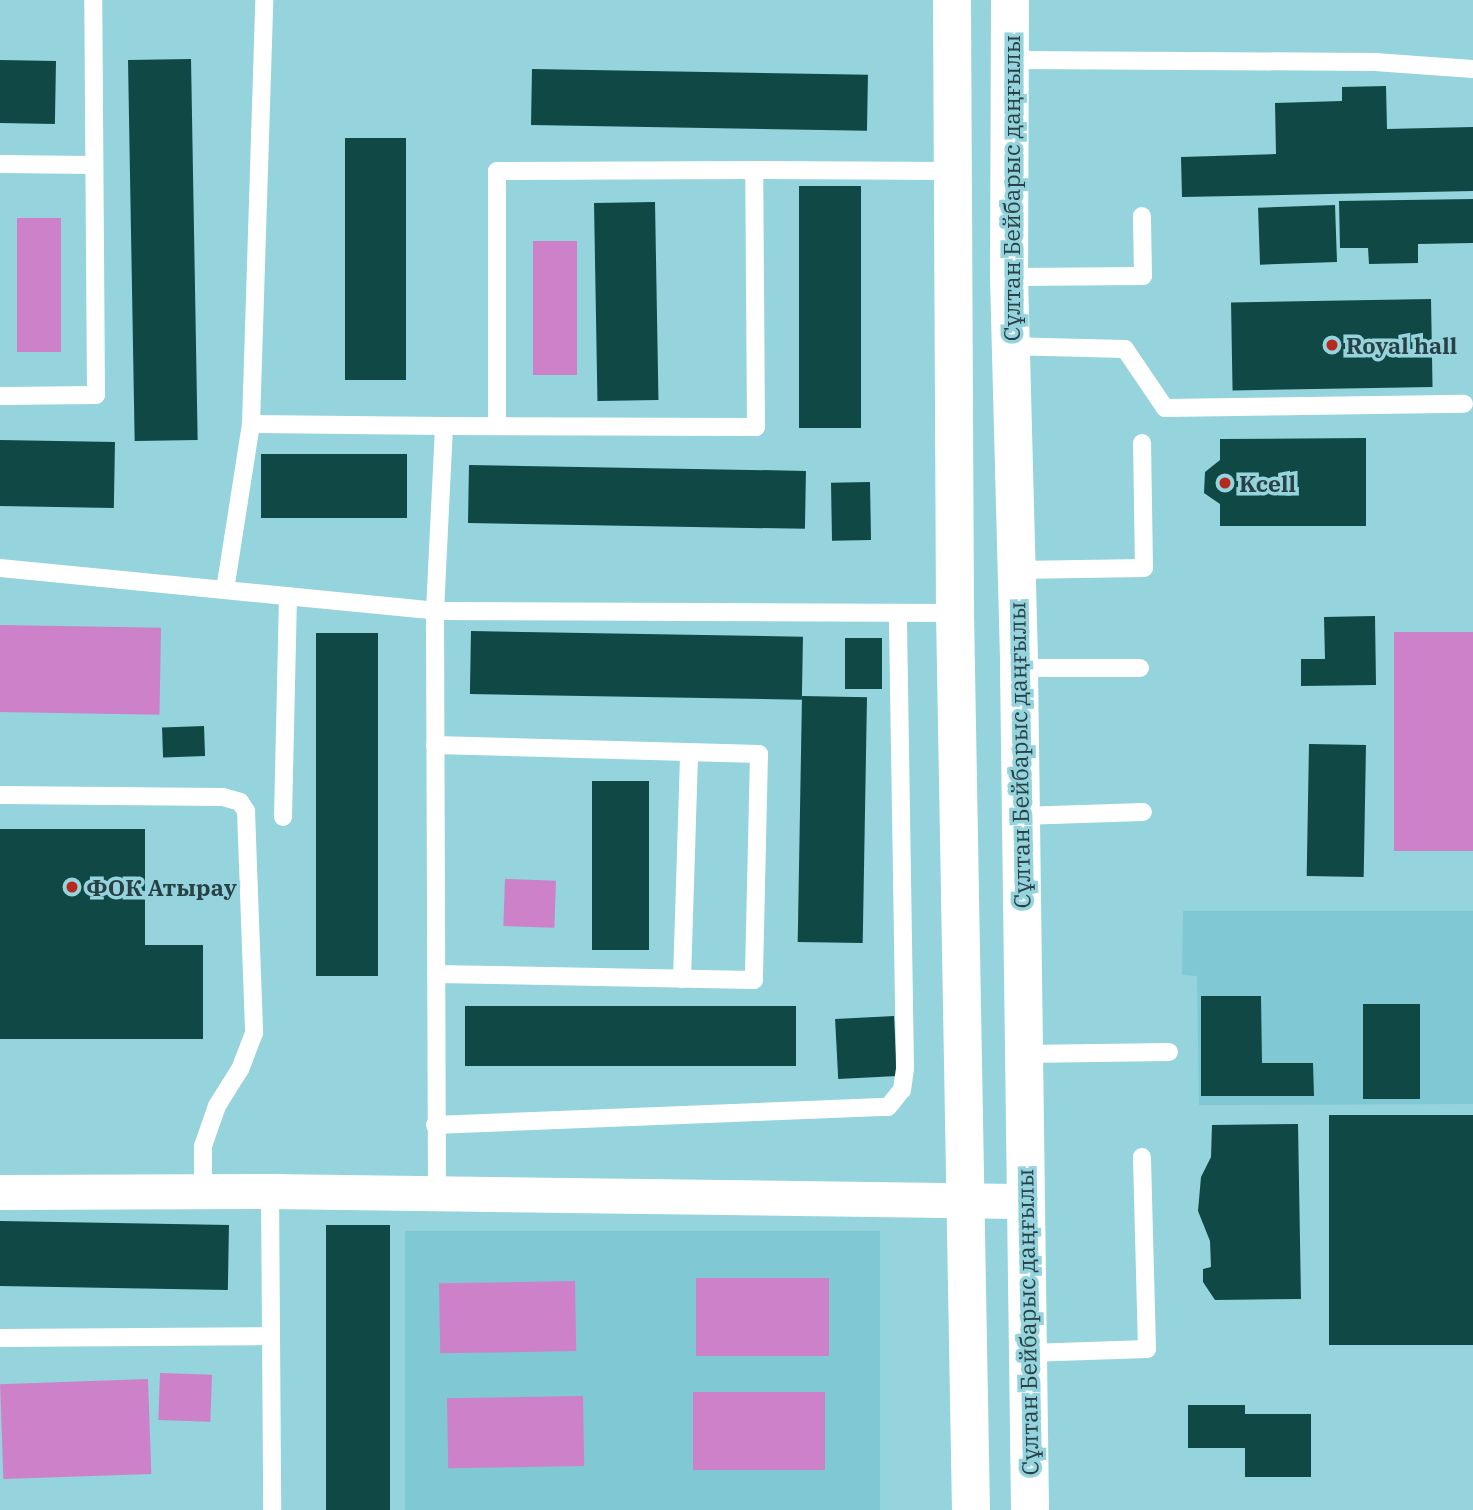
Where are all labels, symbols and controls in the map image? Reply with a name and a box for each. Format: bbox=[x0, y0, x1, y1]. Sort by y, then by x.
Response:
street label: Сұлтан Бейбарыс даңғылы bbox=[997, 35, 1025, 341]
place label: Royal hall bbox=[1346, 331, 1457, 359]
marker: Royal hall bbox=[1324, 337, 1340, 353]
place label: Kcell bbox=[1239, 469, 1296, 497]
marker: Kcell bbox=[1217, 475, 1233, 491]
street label: Сұлтан Бейбарыс даңғылы bbox=[1003, 601, 1035, 909]
place label: ФОК Атырау bbox=[86, 873, 237, 901]
marker: ФОК Атырау bbox=[64, 879, 80, 895]
street label: Сұлтан Бейбарыс даңғылы bbox=[1011, 1168, 1043, 1476]

